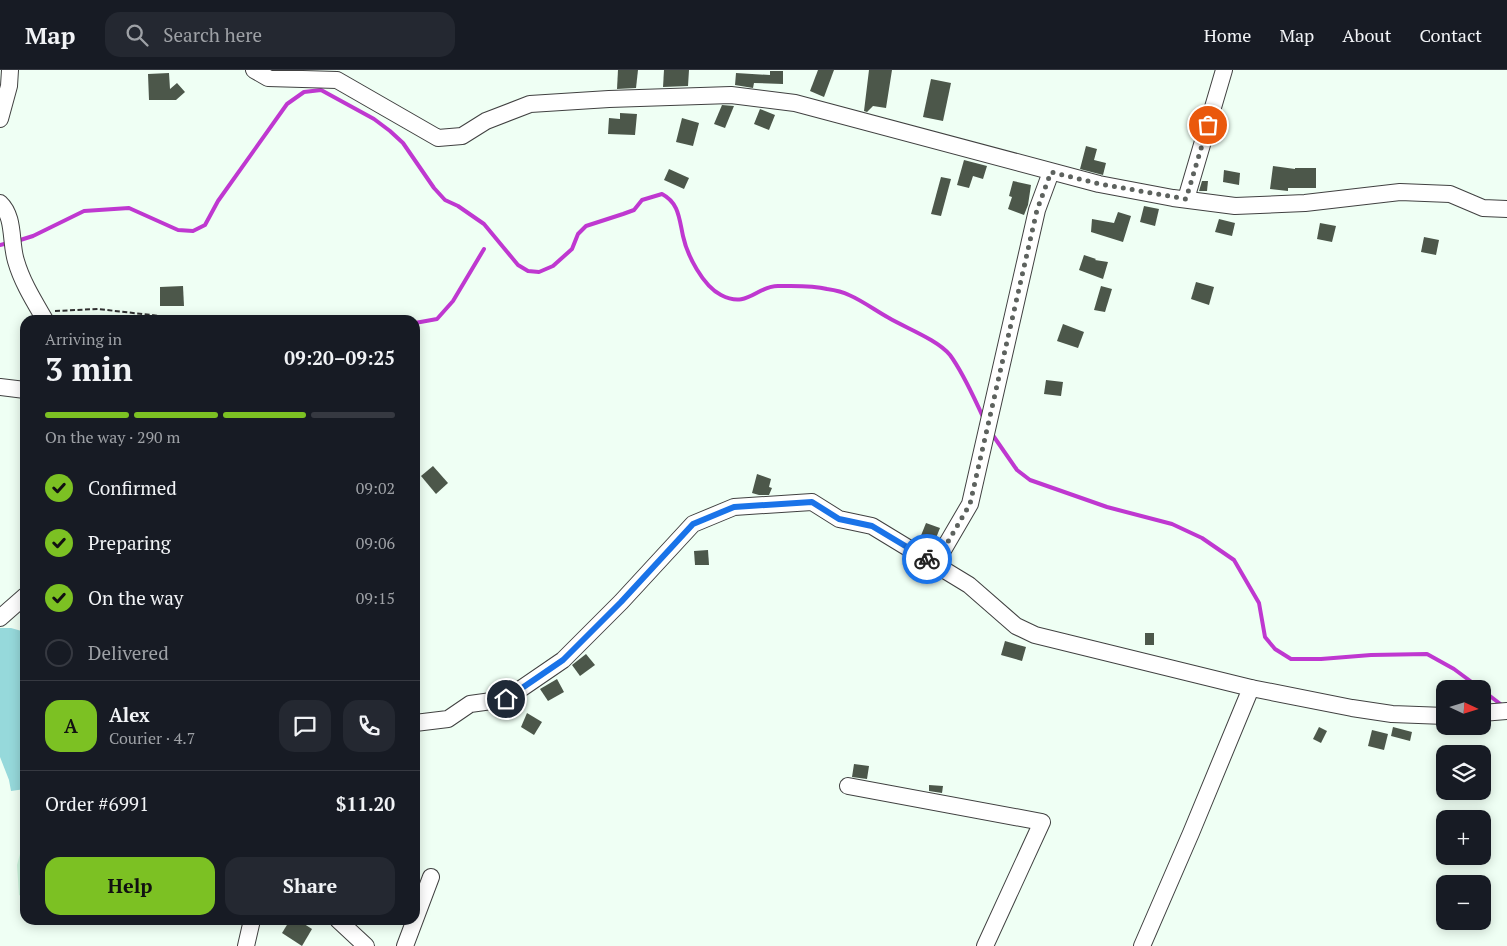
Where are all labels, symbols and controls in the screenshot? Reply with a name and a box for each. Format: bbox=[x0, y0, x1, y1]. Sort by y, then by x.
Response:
search box bbox=[105, 12, 455, 57]
text: Map bbox=[25, 19, 75, 51]
icon: search bbox=[123, 21, 151, 49]
text: Search here bbox=[163, 22, 262, 47]
text: Home bbox=[1204, 23, 1251, 47]
text: Map bbox=[1279, 23, 1314, 47]
text: About bbox=[1342, 23, 1391, 47]
text: Contact bbox=[1419, 23, 1482, 47]
pin bbox=[1187, 104, 1229, 146]
icon: bag bbox=[1194, 111, 1222, 139]
text: Arriving in bbox=[45, 328, 122, 350]
text: 09:20–09:25 bbox=[284, 345, 395, 370]
text: 3 min bbox=[45, 348, 133, 390]
text: On the way · 290 m bbox=[45, 426, 180, 448]
icon: check bbox=[45, 474, 73, 502]
text: Confirmed bbox=[88, 475, 177, 500]
text: 09:02 bbox=[356, 477, 395, 499]
icon: check bbox=[45, 529, 73, 557]
text: Preparing bbox=[88, 530, 171, 555]
text: 09:06 bbox=[356, 532, 395, 554]
courier bbox=[902, 534, 952, 584]
icon: bike bbox=[913, 545, 941, 573]
icon: check bbox=[45, 584, 73, 612]
text: On the way bbox=[88, 585, 183, 610]
text: 09:15 bbox=[356, 587, 395, 609]
text: Delivered bbox=[88, 640, 169, 665]
pin bbox=[485, 678, 527, 720]
north arrow bbox=[1436, 680, 1491, 735]
map controls bbox=[1436, 680, 1491, 930]
icon: home bbox=[492, 685, 520, 713]
button: chat bbox=[279, 700, 331, 752]
button: phone bbox=[343, 700, 395, 752]
text: Alex bbox=[109, 702, 150, 727]
text: A bbox=[64, 713, 78, 738]
text: Courier · 4.7 bbox=[109, 727, 195, 749]
button: layers bbox=[1436, 745, 1491, 800]
text: Order #6991 bbox=[45, 791, 149, 816]
text: $11.20 bbox=[336, 791, 395, 816]
button: + bbox=[1436, 810, 1491, 865]
button: Help bbox=[45, 857, 215, 915]
button: Share bbox=[225, 857, 395, 915]
button: − bbox=[1436, 875, 1491, 930]

